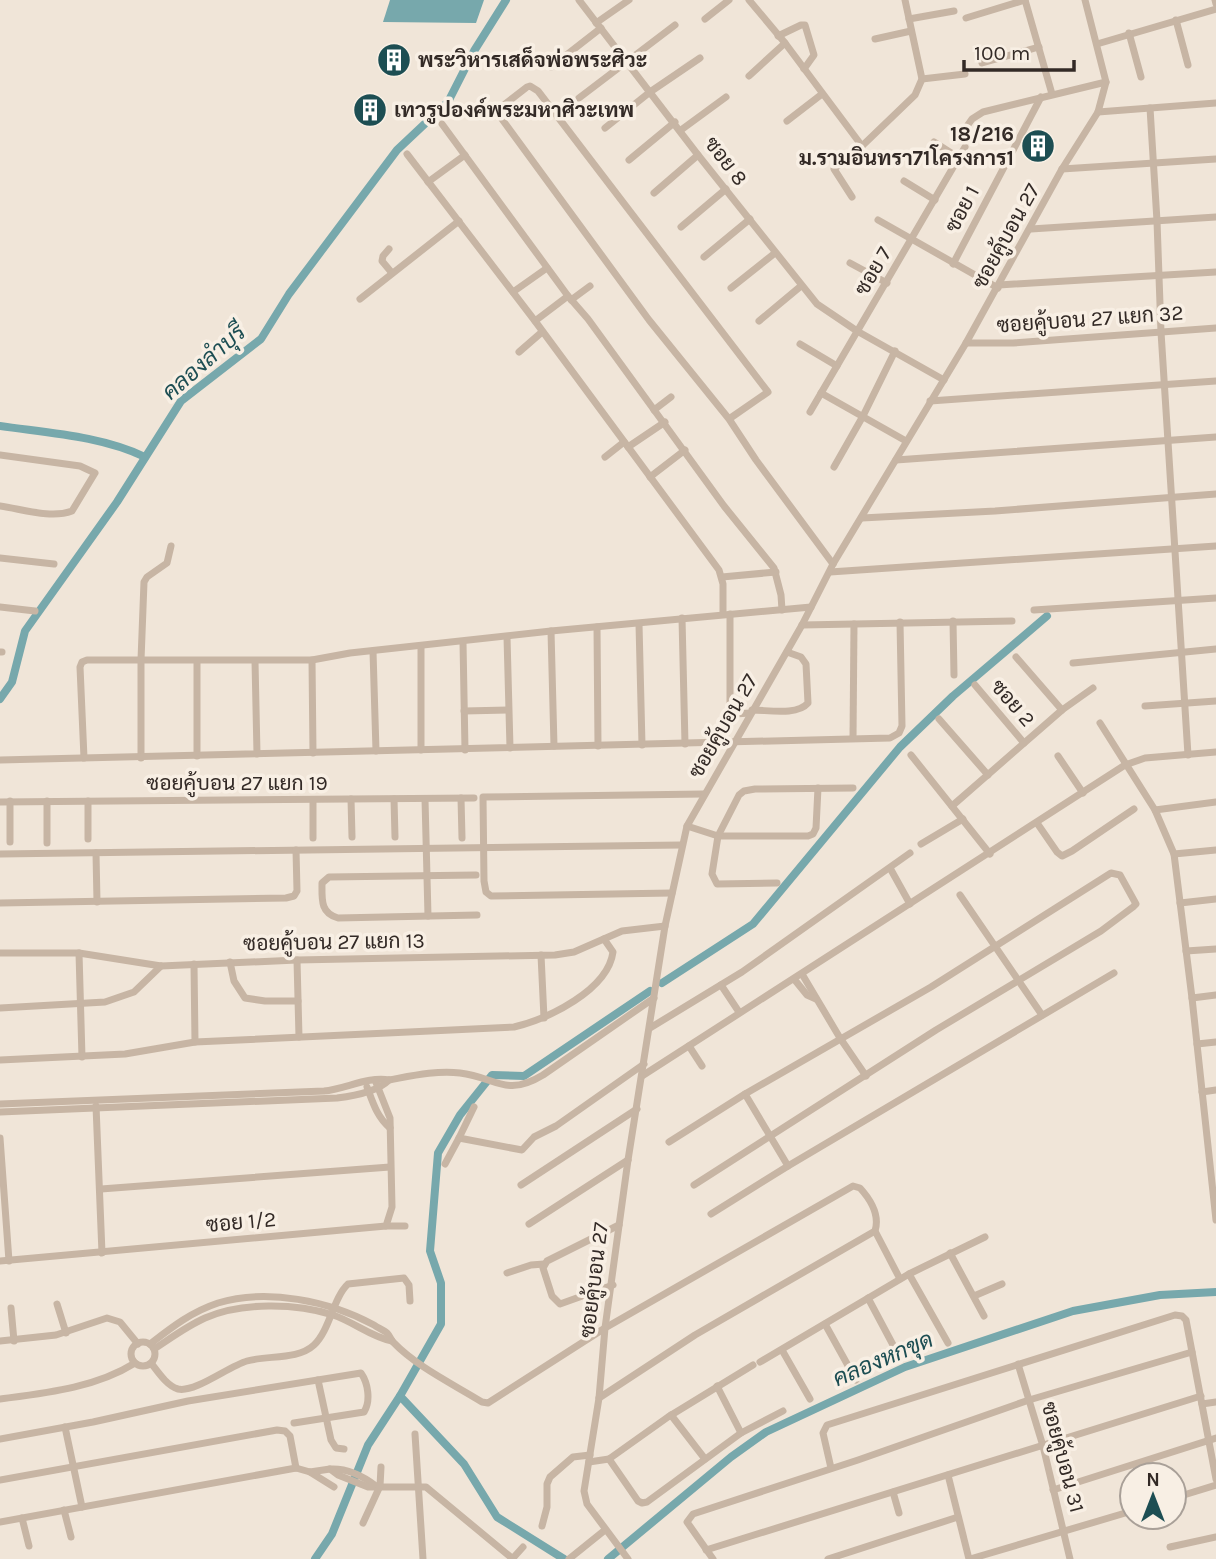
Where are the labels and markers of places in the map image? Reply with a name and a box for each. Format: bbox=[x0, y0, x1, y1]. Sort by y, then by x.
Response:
building icon: พระวิหารเสด็จพ่อพระศิวะ bbox=[375, 41, 413, 79]
place label: พระวิหารเสด็จพ่อพระศิวะ bbox=[418, 46, 647, 72]
building icon: เทวรูปองค์พระมหาศิวะเทพ bbox=[351, 91, 389, 129]
place label: เทวรูปองค์พระมหาศิวะเทพ bbox=[394, 97, 634, 124]
place label: 18/216 ม.รามอินทรา71โครงการ1 bbox=[799, 122, 1014, 170]
building icon: 18/216 ม.รามอินทรา71โครงการ1 bbox=[1019, 127, 1057, 165]

